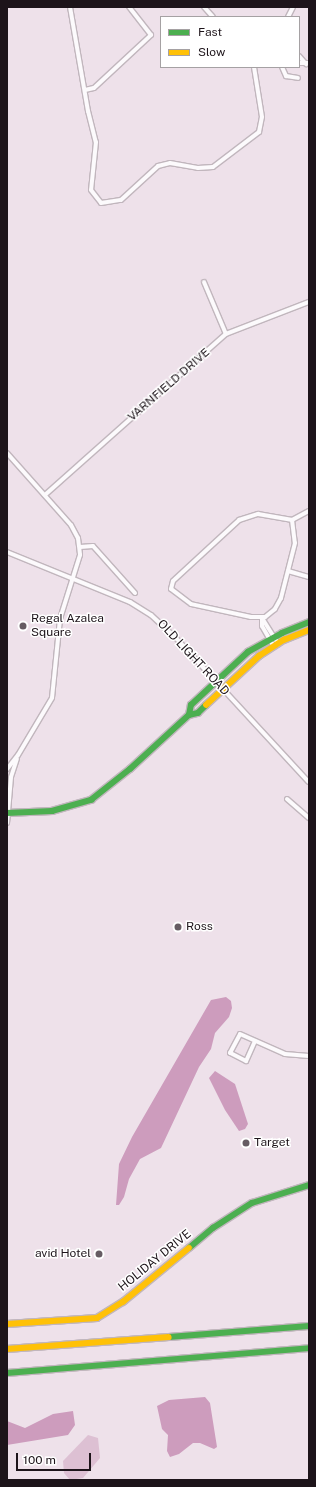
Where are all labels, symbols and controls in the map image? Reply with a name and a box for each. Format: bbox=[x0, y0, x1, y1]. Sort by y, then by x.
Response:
legend bbox=[160, 16, 300, 68]
text: Fast bbox=[198, 25, 222, 39]
text: Slow bbox=[198, 45, 225, 59]
street label: VARNFIELD DRIVE bbox=[125, 345, 213, 425]
place label: Regal Azalea Square bbox=[31, 612, 104, 640]
street label: OLD LIGHT ROAD bbox=[154, 617, 232, 699]
marker: Regal Azalea Square bbox=[18, 621, 28, 631]
place label: Ross bbox=[186, 920, 213, 934]
marker: Ross bbox=[173, 922, 183, 932]
place label: Target bbox=[254, 1136, 290, 1150]
marker: Target bbox=[241, 1138, 251, 1148]
street label: HOLIDAY DRIVE bbox=[116, 1227, 194, 1295]
place label: avid Hotel bbox=[35, 1247, 91, 1261]
marker: avid Hotel bbox=[94, 1249, 104, 1259]
scale bar bbox=[18, 1445, 93, 1471]
text: 100 m bbox=[23, 1453, 56, 1467]

